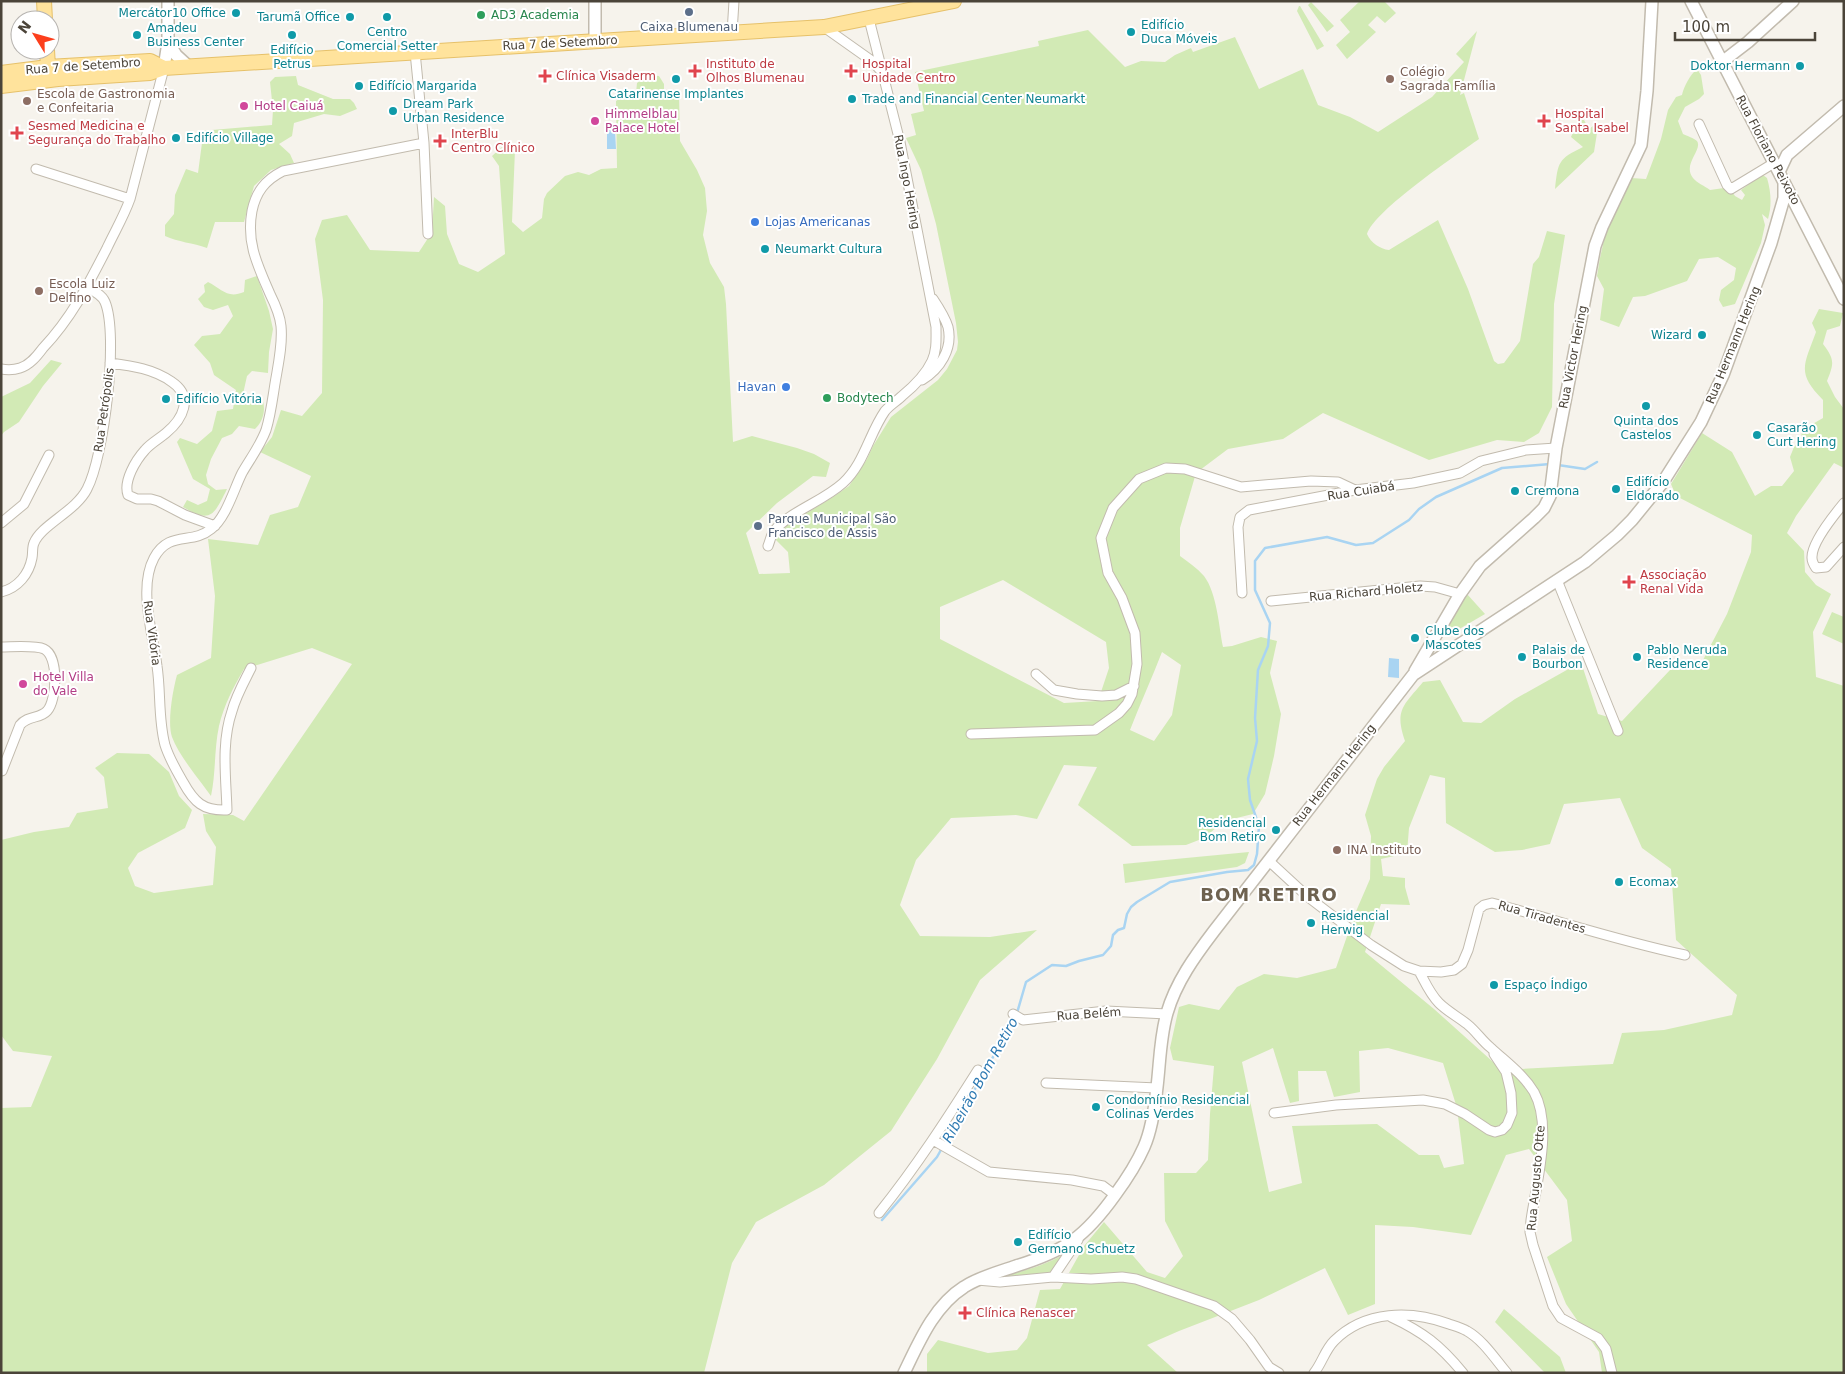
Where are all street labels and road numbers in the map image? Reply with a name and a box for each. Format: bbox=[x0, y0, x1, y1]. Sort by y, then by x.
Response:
street label: Rua 7 de Setembro bbox=[502, 33, 618, 53]
street label: Rua 7 de Setembro bbox=[25, 55, 141, 77]
street label: Rua Floriano Peixoto bbox=[1733, 93, 1803, 207]
street label: Rua Ingo Hering bbox=[891, 133, 923, 231]
street label: Rua Hermann Hering bbox=[1703, 284, 1763, 406]
street label: Rua Victor Hering bbox=[1556, 304, 1590, 410]
street label: Rua Petrópolis bbox=[91, 367, 117, 453]
street label: Rua Cuiabá bbox=[1326, 479, 1396, 503]
street label: Rua Richard Holetz bbox=[1309, 580, 1423, 604]
street label: Rua Vitória bbox=[141, 600, 163, 666]
street label: Rua Hermann Hering bbox=[1290, 721, 1378, 829]
street label: Rua Tiradentes bbox=[1497, 898, 1587, 936]
street label: Rua Belém bbox=[1056, 1005, 1122, 1023]
street label: Rua Augusto Otte bbox=[1524, 1125, 1548, 1231]

